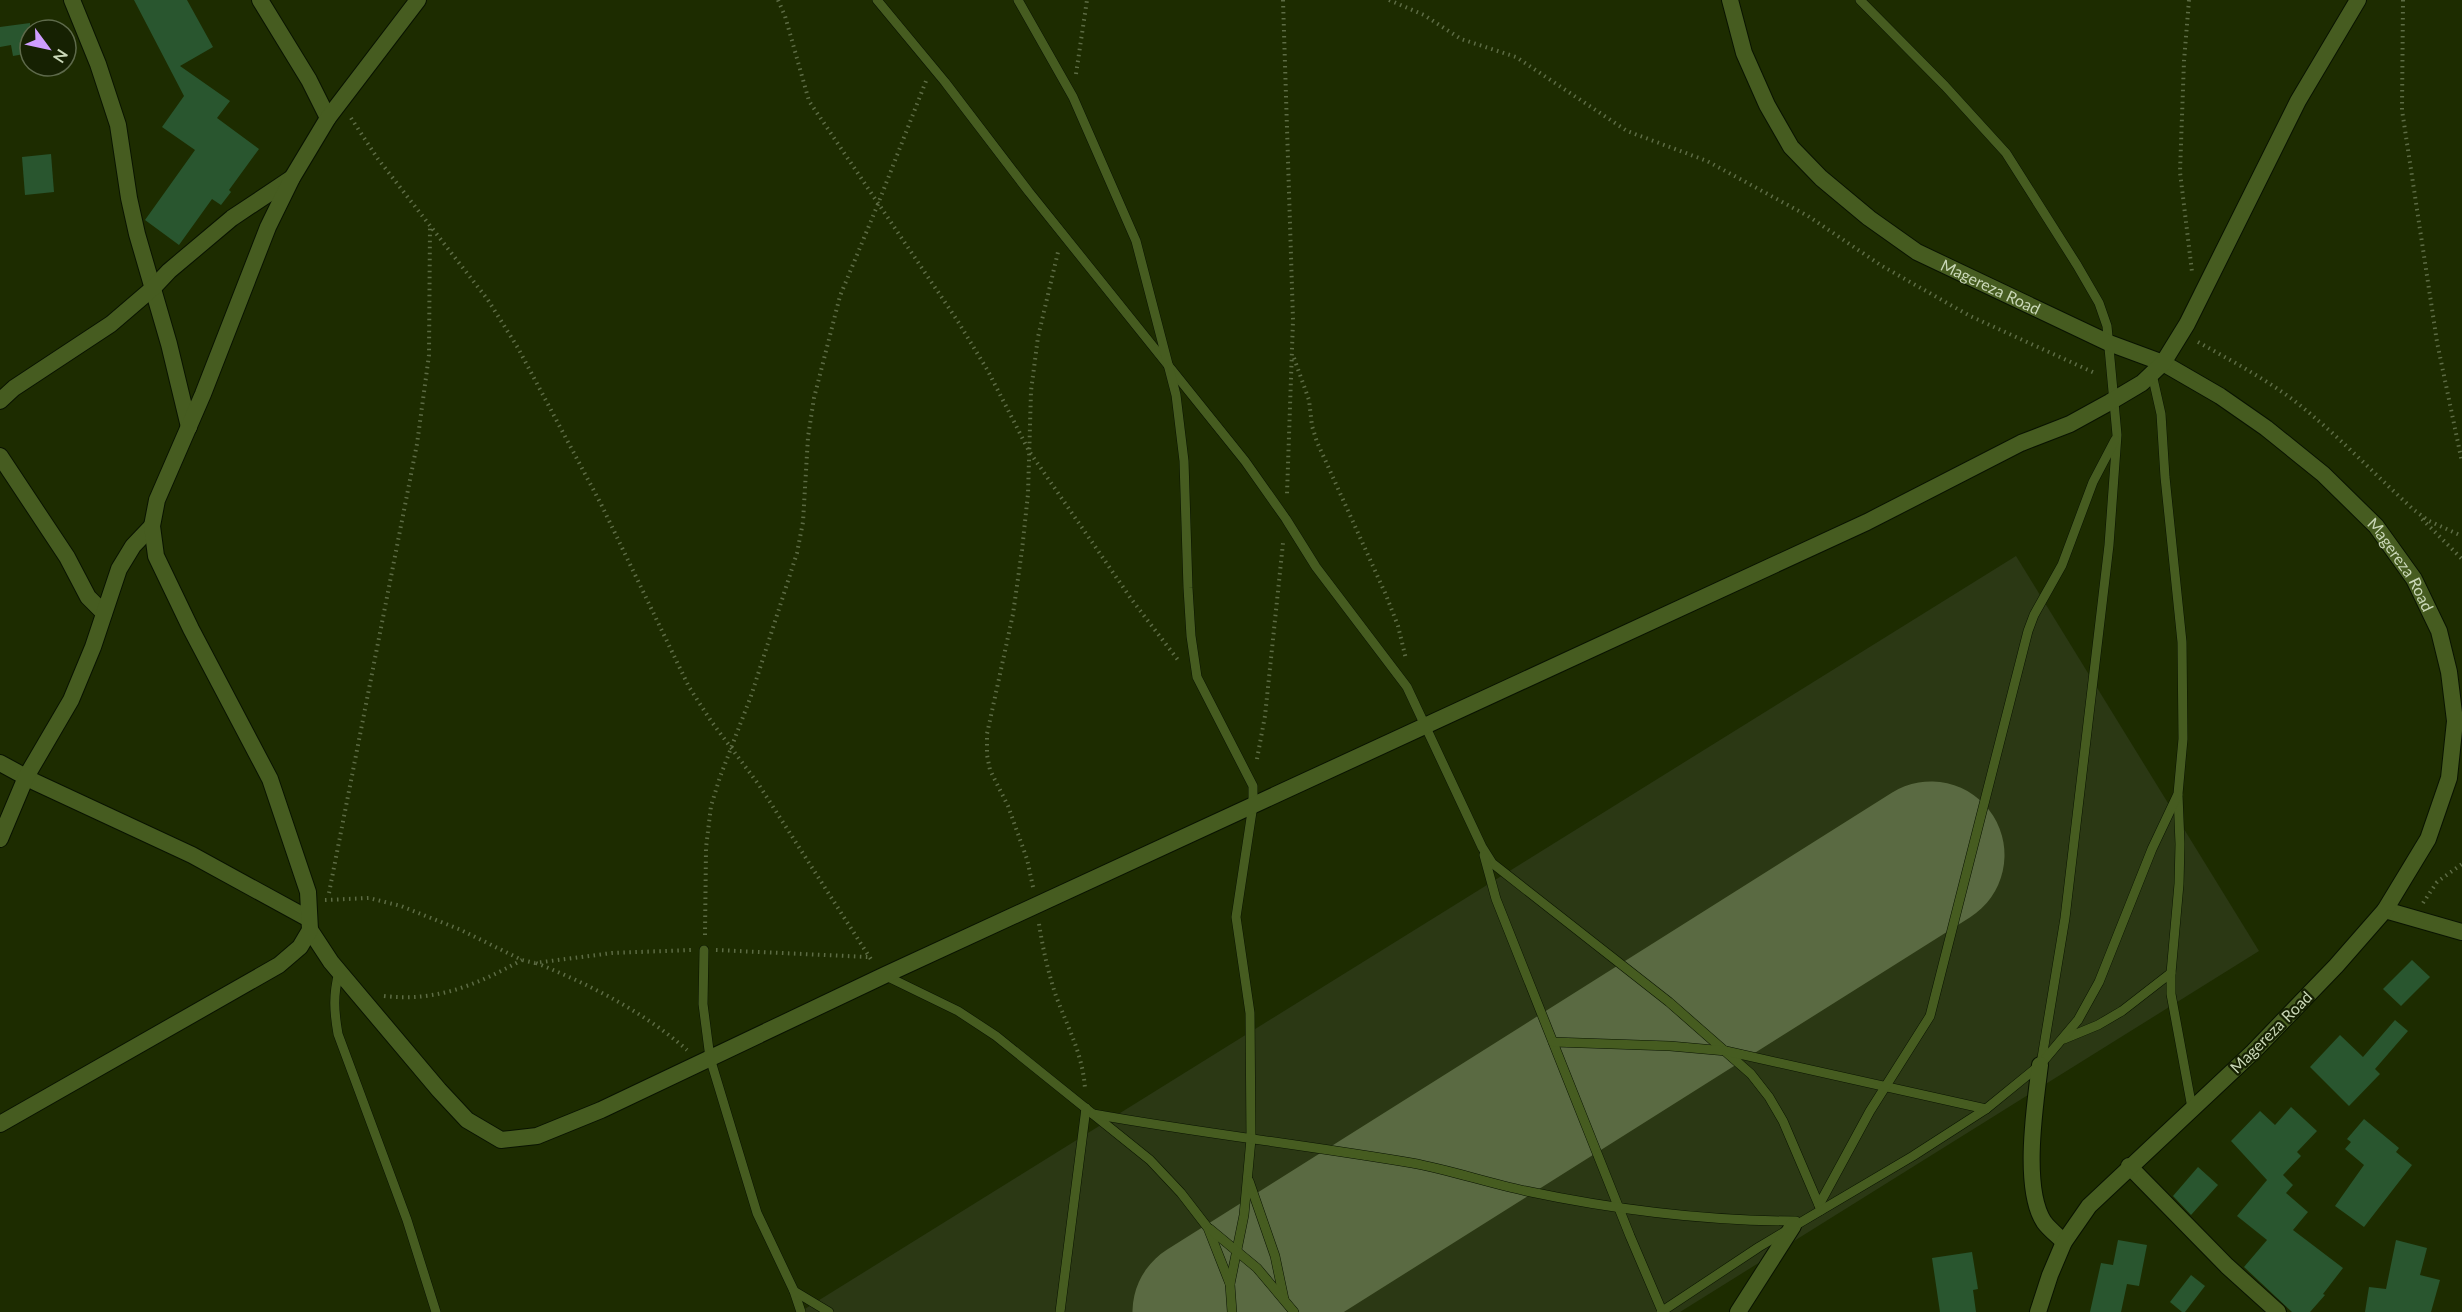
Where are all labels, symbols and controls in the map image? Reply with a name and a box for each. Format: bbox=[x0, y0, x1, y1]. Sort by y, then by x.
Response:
north arrow bbox=[18, 18, 78, 78]
text: N bbox=[50, 46, 72, 67]
street label: Magereza Road bbox=[1938, 255, 2044, 318]
street label: Magereza Road bbox=[2364, 513, 2438, 614]
street label: Magereza Road bbox=[2226, 987, 2316, 1077]

